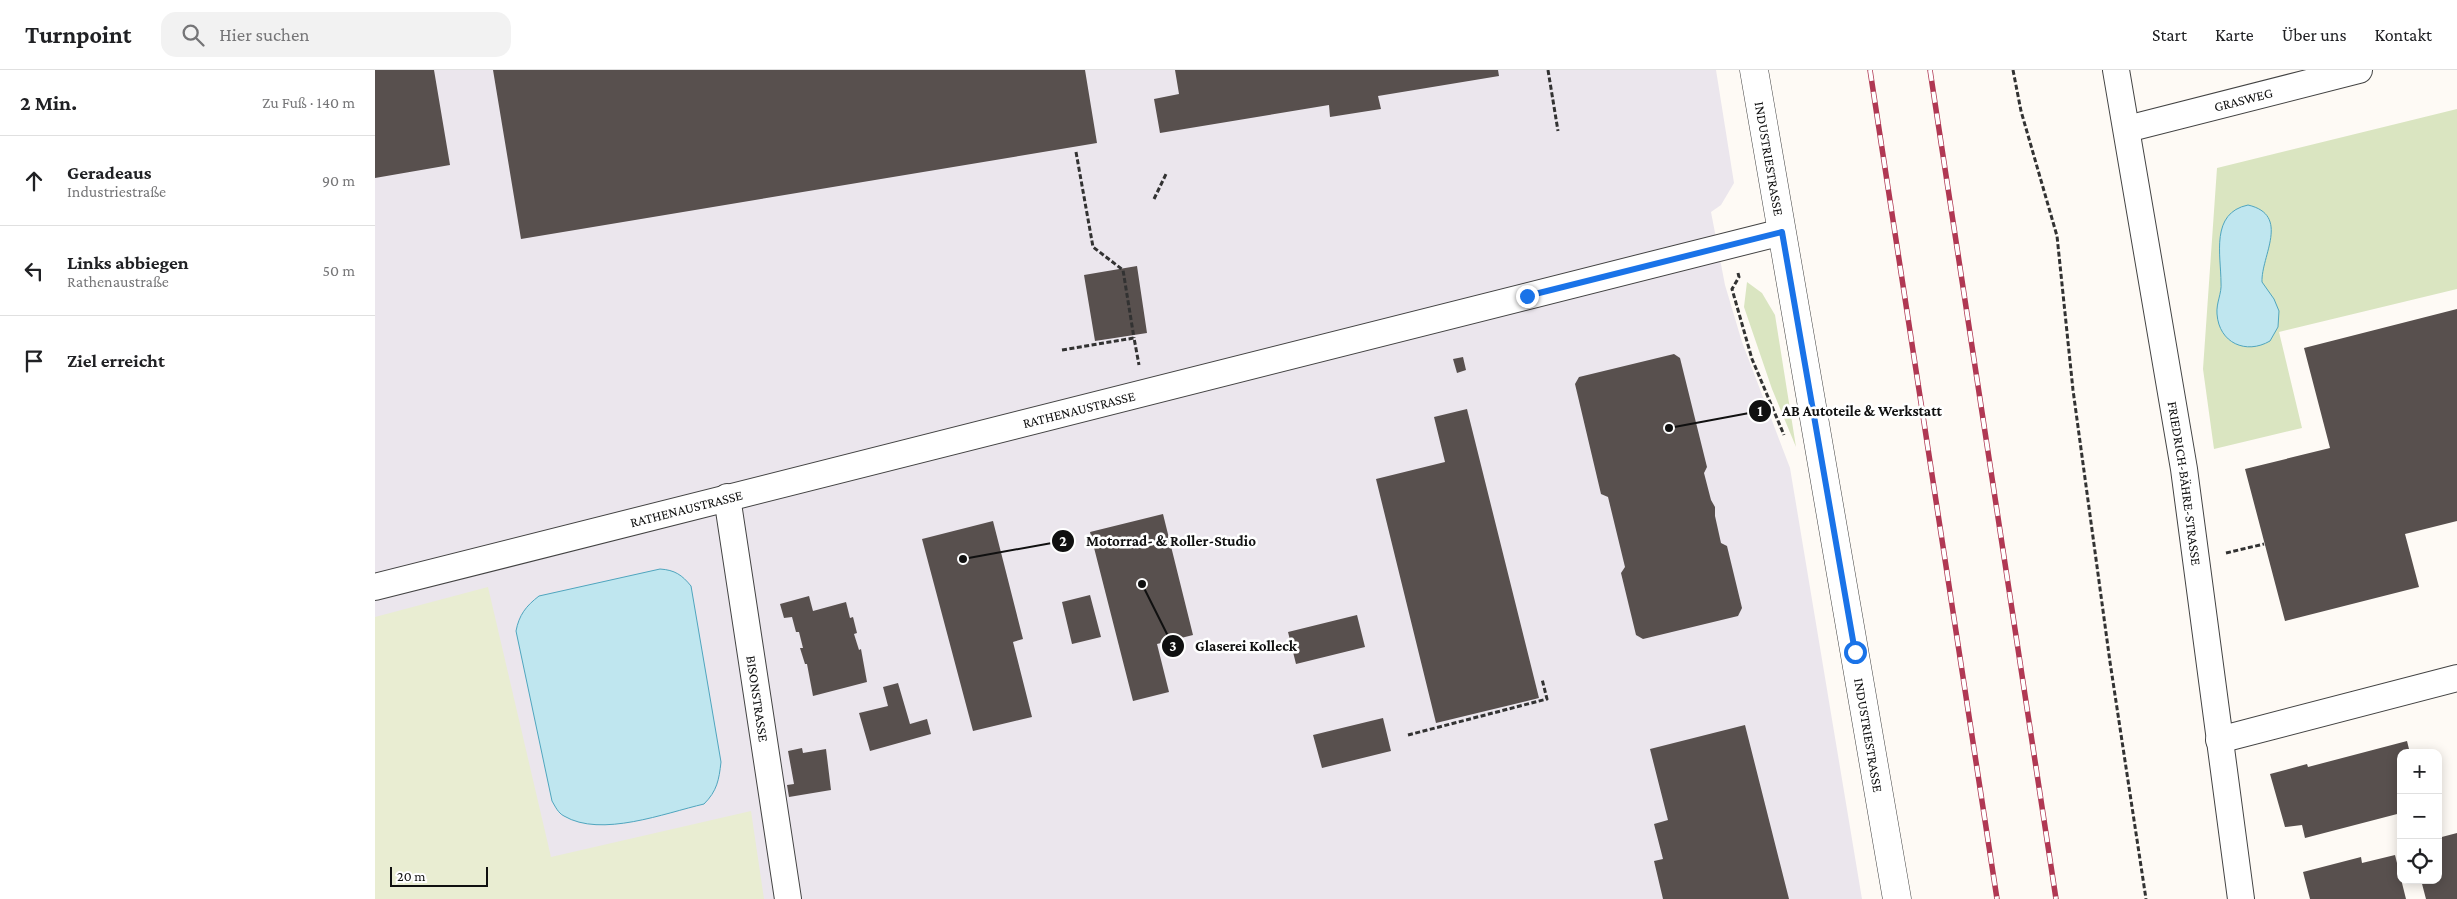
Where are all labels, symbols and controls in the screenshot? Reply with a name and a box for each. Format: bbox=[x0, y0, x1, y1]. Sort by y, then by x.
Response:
search box bbox=[161, 12, 511, 57]
text: Turnpoint bbox=[25, 21, 131, 48]
icon: search bbox=[179, 21, 207, 49]
text: Hier suchen bbox=[219, 24, 310, 45]
text: Start bbox=[2152, 25, 2187, 45]
text: Karte bbox=[2215, 25, 2254, 45]
text: Über uns bbox=[2282, 25, 2347, 45]
text: Kontakt bbox=[2375, 25, 2432, 45]
street label: GRASWEG bbox=[2212, 84, 2274, 115]
text: 2 Min. bbox=[20, 91, 77, 115]
text: Zu Fuß · 140 m bbox=[262, 94, 355, 111]
street label: INDUSTRIESTRASSE bbox=[1752, 100, 1787, 217]
text: Geradeaus bbox=[67, 162, 152, 183]
icon: ahead bbox=[20, 167, 48, 195]
text: 90 m bbox=[322, 172, 355, 189]
text: Industriestraße bbox=[67, 183, 166, 200]
text: Links abbiegen bbox=[67, 252, 189, 273]
icon: left bbox=[20, 257, 48, 285]
text: 50 m bbox=[323, 262, 355, 279]
text: Rathenaustraße bbox=[67, 273, 169, 290]
route end bbox=[1516, 285, 1539, 308]
icon: arrive bbox=[20, 347, 48, 375]
text: Ziel erreicht bbox=[67, 350, 165, 371]
street label: RATHENAUSTRASSE bbox=[1021, 387, 1137, 431]
callout: AB Autoteile & Werkstatt bbox=[1747, 396, 1952, 426]
street label: FRIEDRICH-BÄHRE-STRASSE bbox=[2165, 400, 2205, 567]
text: 1 bbox=[1757, 403, 1763, 419]
text: AB Autoteile & Werkstatt bbox=[1781, 403, 1943, 419]
street label: RATHENAUSTRASSE bbox=[628, 486, 745, 530]
callout: Motorrad- & Roller-Studio bbox=[1051, 526, 1266, 556]
text: 2 bbox=[1059, 533, 1067, 549]
text: Motorrad- & Roller-Studio bbox=[1086, 533, 1256, 549]
callout: Glaserei Kolleck bbox=[1160, 631, 1307, 661]
text: 3 bbox=[1169, 638, 1177, 654]
text: Glaserei Kolleck bbox=[1195, 638, 1298, 654]
route start bbox=[1844, 641, 1867, 664]
street label: BISONSTRASSE bbox=[743, 654, 772, 743]
street label: INDUSTRIESTRASSE bbox=[1851, 677, 1887, 794]
map controls bbox=[2397, 749, 2442, 884]
button: + bbox=[2397, 749, 2442, 794]
button: − bbox=[2397, 794, 2442, 839]
button: locate bbox=[2397, 839, 2442, 884]
scale bar bbox=[390, 864, 487, 887]
text: 20 m bbox=[397, 868, 425, 884]

